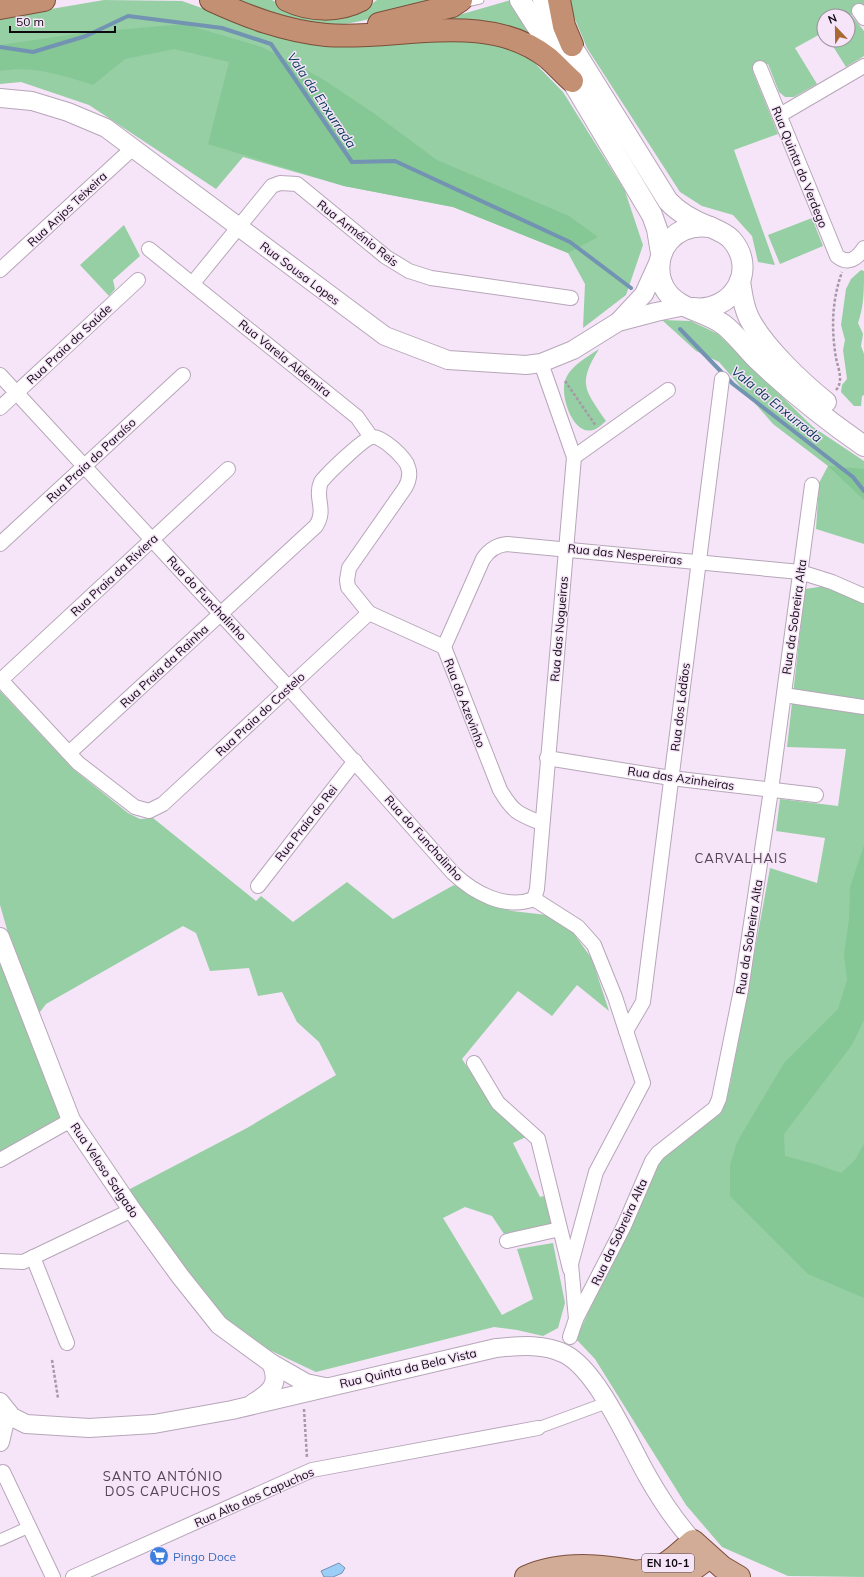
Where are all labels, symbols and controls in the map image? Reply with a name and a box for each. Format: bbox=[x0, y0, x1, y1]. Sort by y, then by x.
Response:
scale bar bbox=[10, 8, 115, 34]
north arrow bbox=[816, 8, 856, 48]
text: N bbox=[826, 11, 839, 27]
text: 50 m bbox=[16, 14, 44, 29]
water label: Vala da Enxurrada bbox=[284, 49, 360, 151]
street label: Rua Quinta do Verdego bbox=[769, 104, 831, 230]
street label: Rua Anjos Teixeira bbox=[24, 168, 110, 250]
street label: Rua Arménio Reis bbox=[314, 197, 402, 269]
street label: Rua Sousa Lopes bbox=[257, 238, 343, 308]
street label: Rua Praia da Saúde bbox=[23, 301, 115, 387]
street label: Rua Varela Aldemira bbox=[236, 316, 334, 400]
water label: Vala da Enxurrada bbox=[728, 363, 826, 446]
street label: Rua Praia do Paraíso bbox=[43, 415, 139, 505]
street label: Rua Praia da Riviera bbox=[67, 531, 161, 619]
street label: Rua das Nespereiras bbox=[567, 541, 683, 567]
street label: Rua do Funchalinho bbox=[164, 553, 250, 643]
street label: Rua da Sobreira Alta bbox=[779, 559, 809, 675]
street label: Rua das Nogueiras bbox=[547, 576, 571, 682]
street label: Rua Praia da Rainha bbox=[117, 621, 211, 711]
street label: Rua do Azevinho bbox=[441, 656, 489, 750]
street label: Rua dos Lódãos bbox=[667, 662, 693, 752]
street label: Rua Praia do Castelo bbox=[212, 669, 308, 759]
street label: Rua das Azinheiras bbox=[627, 763, 735, 793]
street label: Rua Praia do Rei bbox=[272, 782, 341, 864]
street label: Rua do Funchalinho bbox=[382, 792, 467, 884]
district label: CARVALHAIS bbox=[694, 850, 788, 866]
street label: Rua da Sobreira Alta bbox=[733, 879, 765, 995]
street label: Rua Veloso Salgado bbox=[68, 1120, 142, 1220]
street label: Rua da Sobreira Alta bbox=[588, 1176, 650, 1288]
street label: Rua Quinta da Bela Vista bbox=[338, 1345, 478, 1391]
street label: Rua Alto dos Capuchos bbox=[192, 1464, 316, 1530]
district label: SANTO ANTÓNIO DOS CAPUCHOS bbox=[103, 1468, 223, 1499]
supermarket icon: Pingo Doce bbox=[148, 1545, 170, 1567]
place label: Pingo Doce bbox=[173, 1549, 236, 1564]
road number: EN 10-1 bbox=[642, 1554, 694, 1572]

